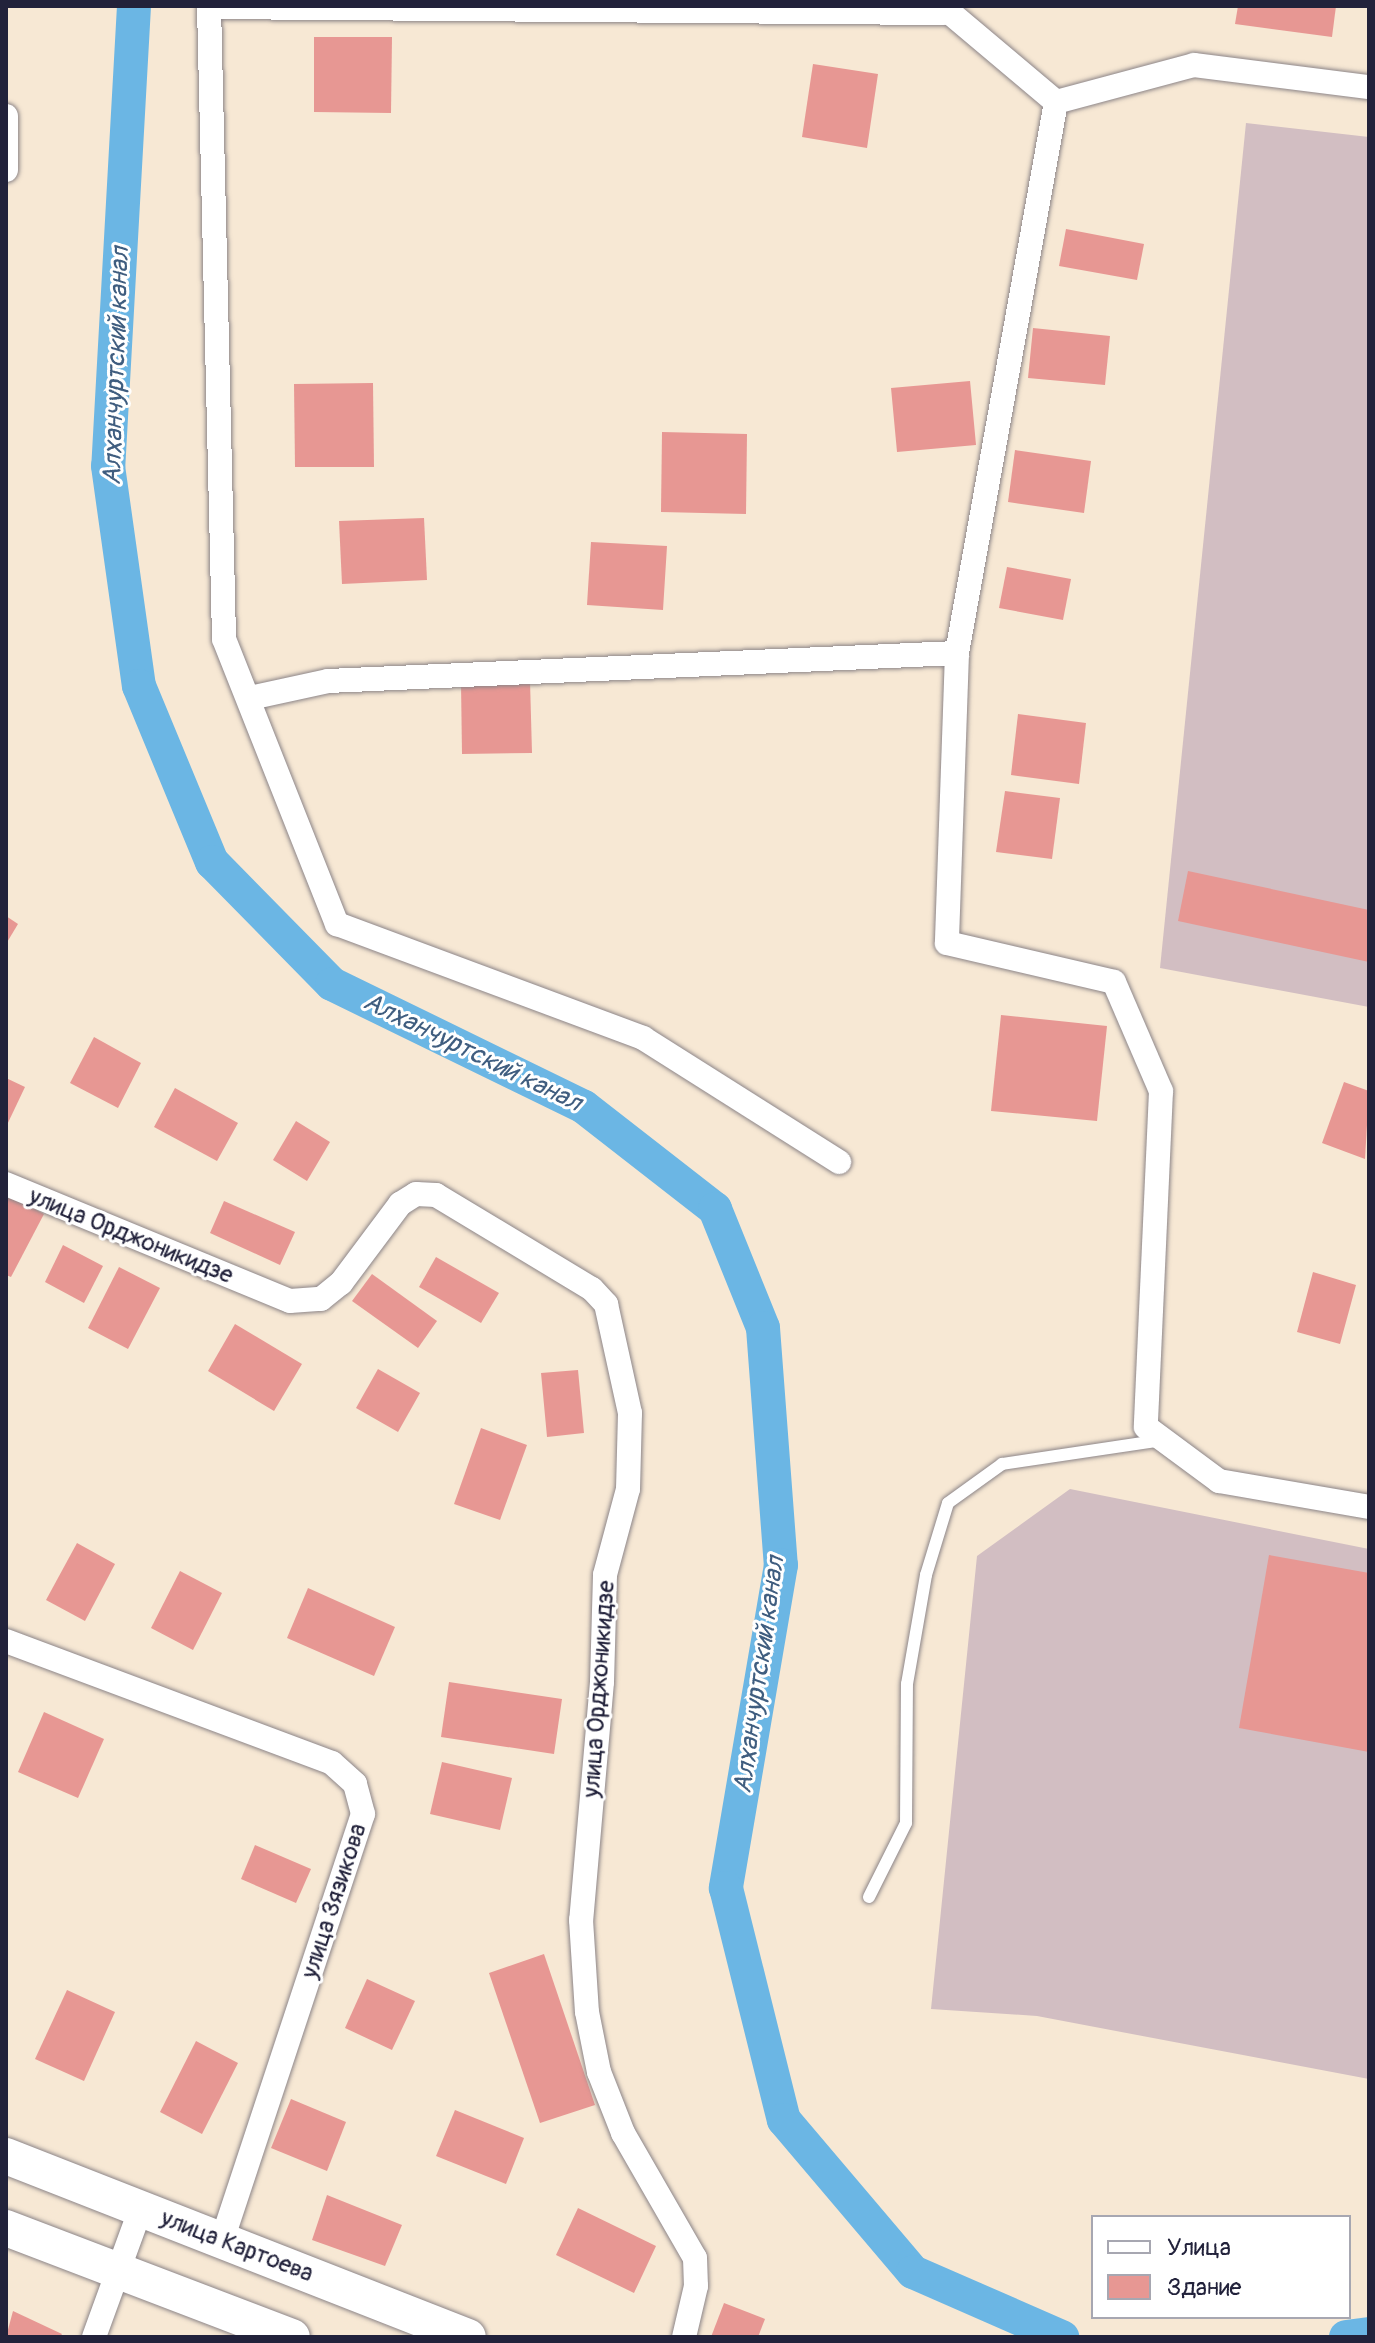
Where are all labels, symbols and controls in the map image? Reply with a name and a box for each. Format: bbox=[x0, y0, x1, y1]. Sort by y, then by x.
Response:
water label: Алханчуртский канал bbox=[97, 246, 137, 486]
water label: Алханчуртский канал bbox=[358, 987, 586, 1119]
street label: улица Орджоникидзе bbox=[25, 1182, 237, 1290]
water label: Алханчуртский канал bbox=[728, 1555, 792, 1795]
street label: улица Орджоникидзе bbox=[577, 1579, 621, 1799]
street label: улица Зязикова bbox=[295, 1820, 373, 1982]
street label: улица Картоева bbox=[157, 2204, 317, 2288]
legend bbox=[1091, 2215, 1351, 2319]
text: Улица bbox=[1167, 2233, 1231, 2262]
text: Здание bbox=[1167, 2273, 1241, 2302]

